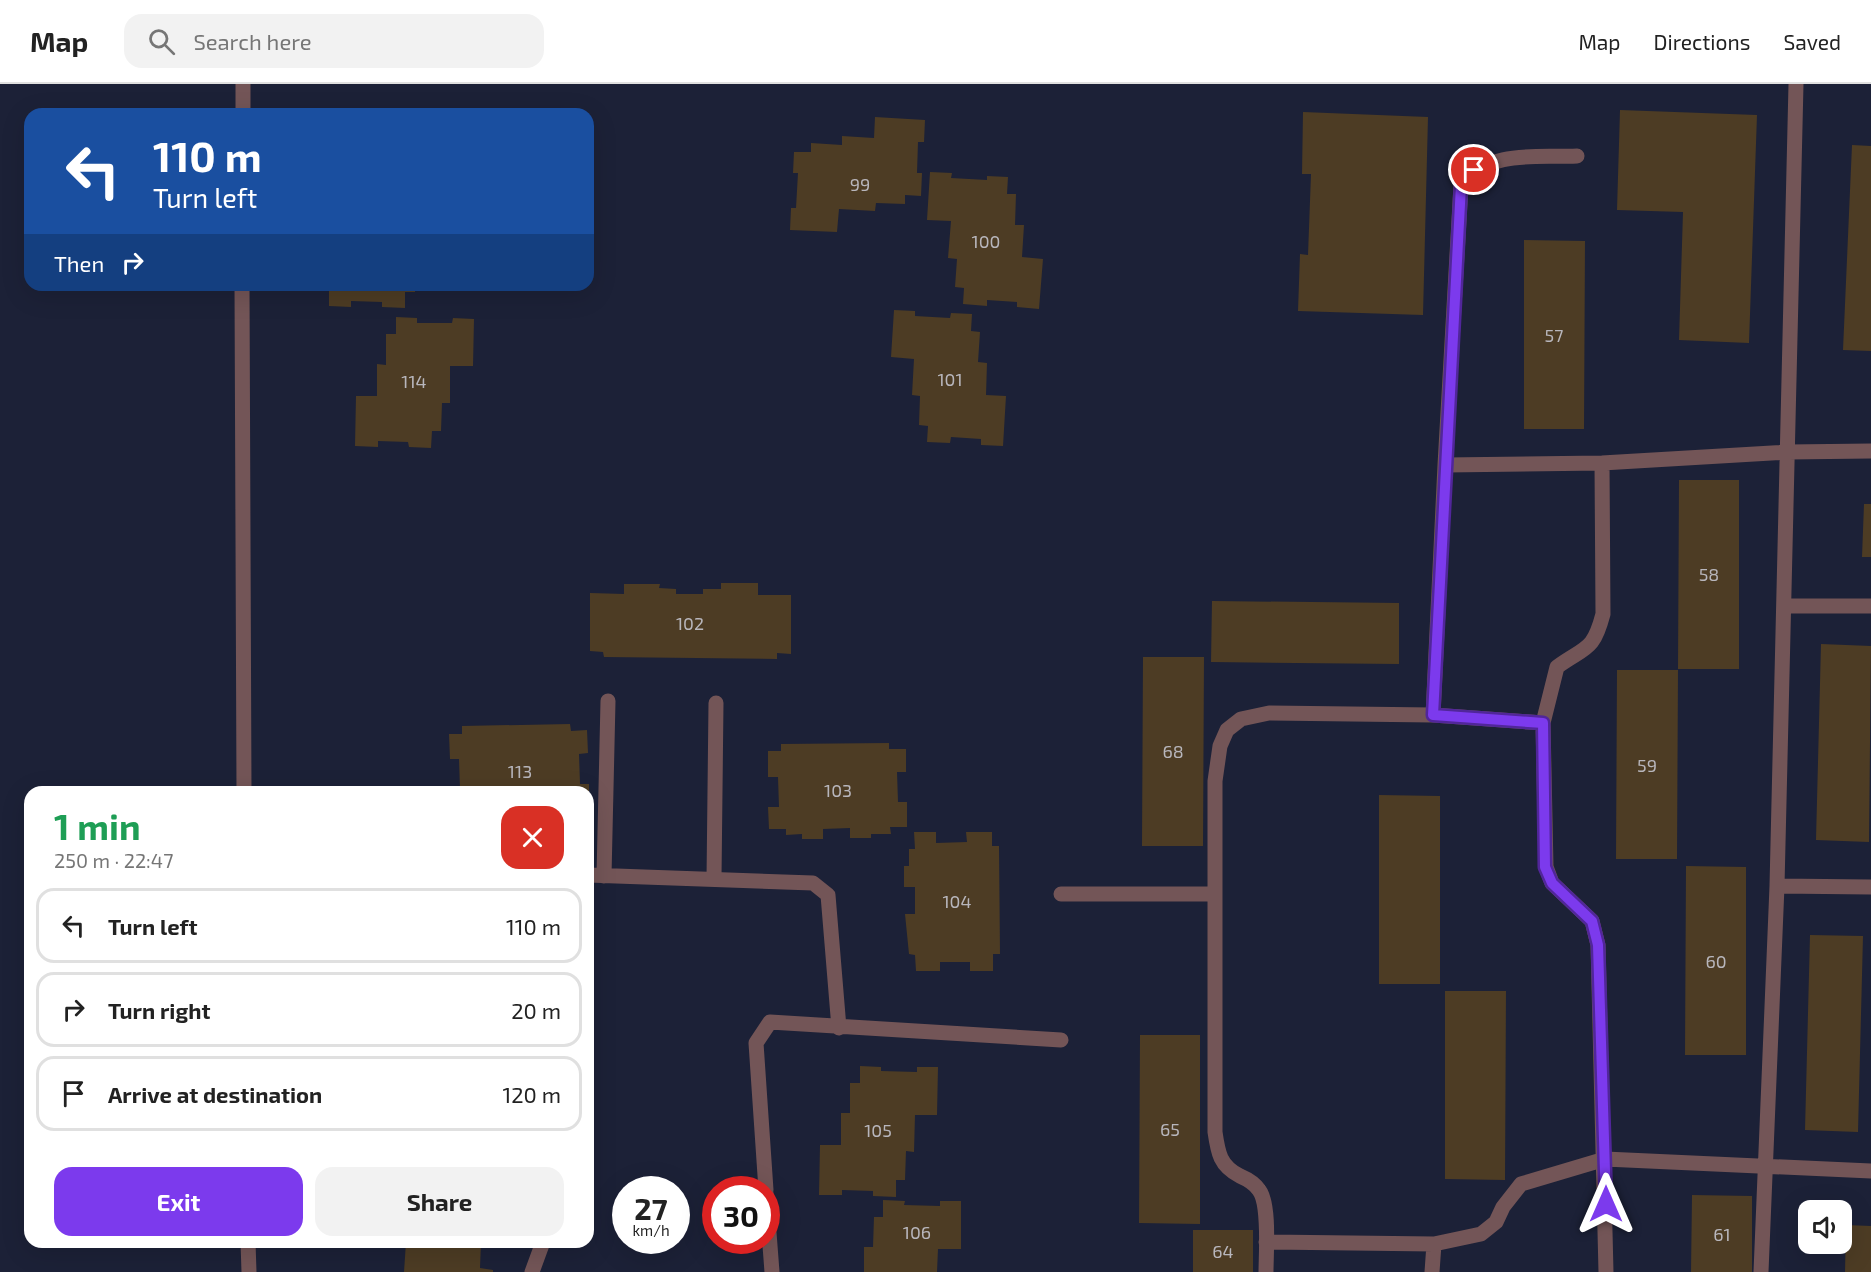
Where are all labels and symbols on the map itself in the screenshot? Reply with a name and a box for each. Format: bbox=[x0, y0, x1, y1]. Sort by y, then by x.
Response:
pin bbox=[1448, 144, 1499, 195]
house number: 99 bbox=[850, 173, 870, 195]
house number: 100 bbox=[972, 230, 1000, 252]
house number: 57 bbox=[1545, 324, 1563, 346]
house number: 101 bbox=[937, 368, 963, 390]
house number: 114 bbox=[401, 370, 427, 392]
house number: 58 bbox=[1699, 563, 1719, 585]
house number: 102 bbox=[676, 612, 704, 634]
house number: 68 bbox=[1162, 740, 1184, 762]
house number: 59 bbox=[1637, 754, 1657, 776]
house number: 113 bbox=[508, 760, 532, 782]
house number: 103 bbox=[824, 779, 852, 801]
house number: 104 bbox=[942, 890, 972, 912]
house number: 60 bbox=[1705, 950, 1727, 972]
house number: 65 bbox=[1160, 1118, 1180, 1140]
house number: 105 bbox=[864, 1119, 892, 1141]
position arrow bbox=[1574, 1172, 1638, 1236]
speed limit sign: 30 bbox=[702, 1176, 780, 1254]
house number: 106 bbox=[903, 1221, 931, 1243]
house number: 61 bbox=[1713, 1223, 1731, 1245]
house number: 64 bbox=[1212, 1240, 1234, 1262]

